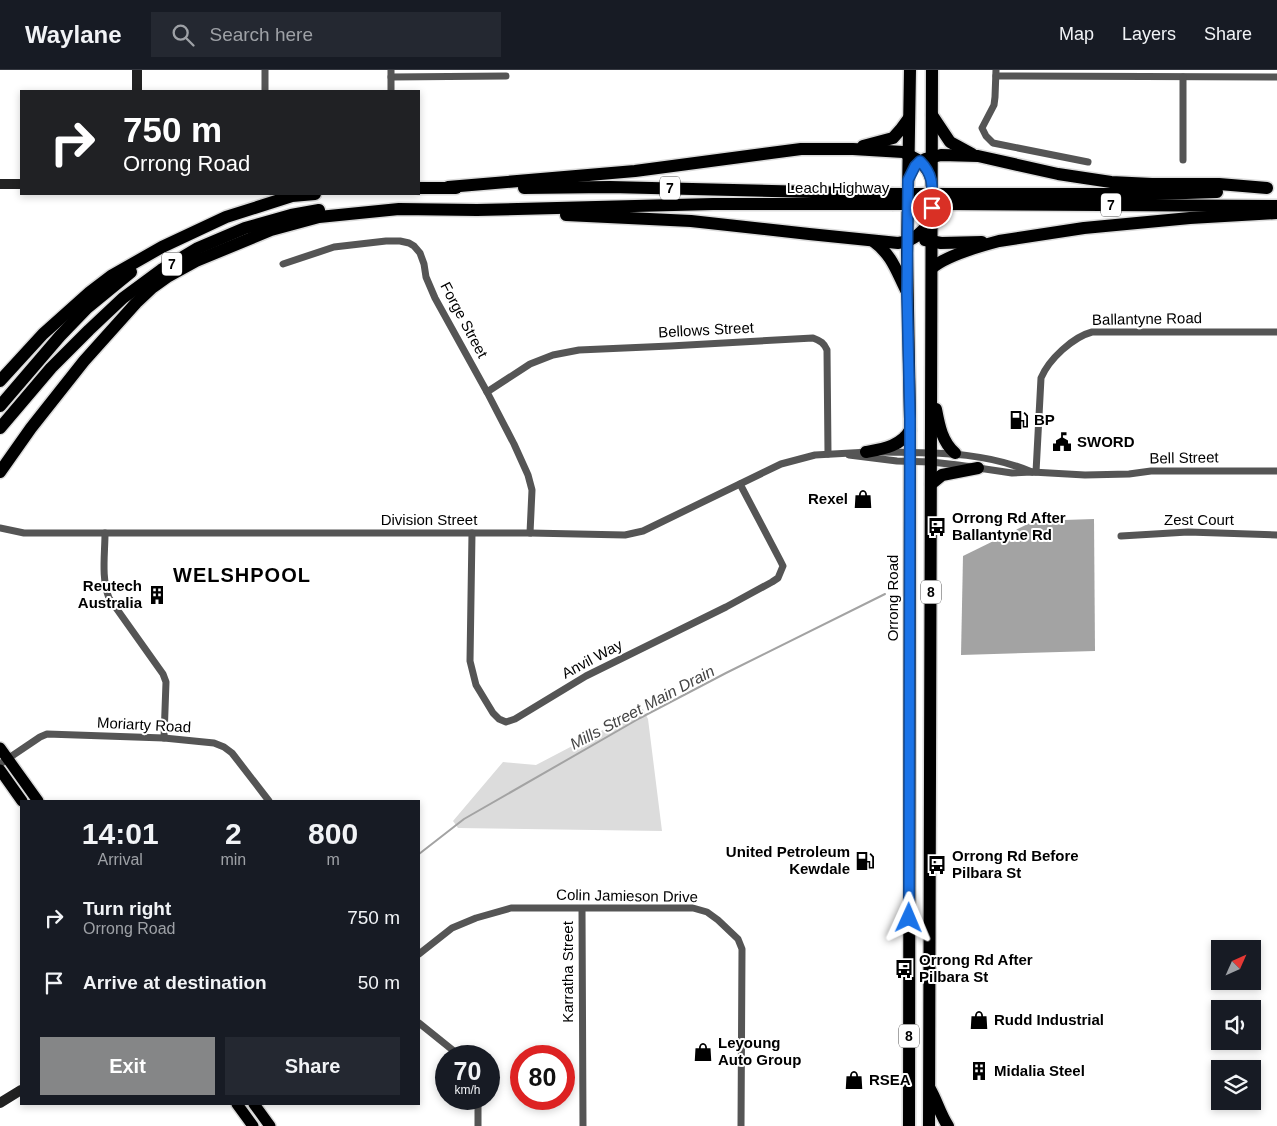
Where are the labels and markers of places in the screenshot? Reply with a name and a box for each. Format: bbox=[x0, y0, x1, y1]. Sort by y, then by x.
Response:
pin bbox=[911, 187, 953, 229]
fuel station icon: BP bbox=[1008, 409, 1030, 431]
place label: BP bbox=[1034, 411, 1055, 428]
public building icon: SWORD bbox=[1051, 431, 1073, 453]
place label: SWORD bbox=[1077, 433, 1135, 450]
shop icon: Rexel bbox=[852, 488, 874, 510]
place label: Rexel bbox=[808, 490, 848, 507]
place label: Orrong Rd After Ballantyne Rd bbox=[952, 509, 1066, 543]
bus stop icon: Orrong Rd After Ballantyne Rd bbox=[926, 516, 948, 538]
place label: Reutech Australia bbox=[78, 577, 143, 611]
building icon: Reutech Australia bbox=[146, 584, 168, 606]
place label: United Petroleum Kewdale bbox=[726, 843, 850, 877]
place label: Orrong Rd Before Pilbara St bbox=[952, 847, 1079, 881]
fuel station icon: United Petroleum Kewdale bbox=[854, 850, 876, 872]
bus stop icon: Orrong Rd Before Pilbara St bbox=[926, 854, 948, 876]
place label: Orrong Rd After Pilbara St bbox=[919, 951, 1033, 985]
bus stop icon: Orrong Rd After Pilbara St bbox=[893, 958, 915, 980]
shop icon: Rudd Industrial bbox=[968, 1009, 990, 1031]
place label: Rudd Industrial bbox=[994, 1011, 1104, 1028]
place label: Leyoung Auto Group bbox=[718, 1034, 801, 1068]
shop icon: Leyoung Auto Group bbox=[692, 1041, 714, 1063]
building icon: Midalia Steel bbox=[968, 1060, 990, 1082]
place label: Midalia Steel bbox=[994, 1062, 1085, 1079]
shop icon: RSEA bbox=[843, 1069, 865, 1091]
place label: RSEA bbox=[869, 1071, 911, 1088]

